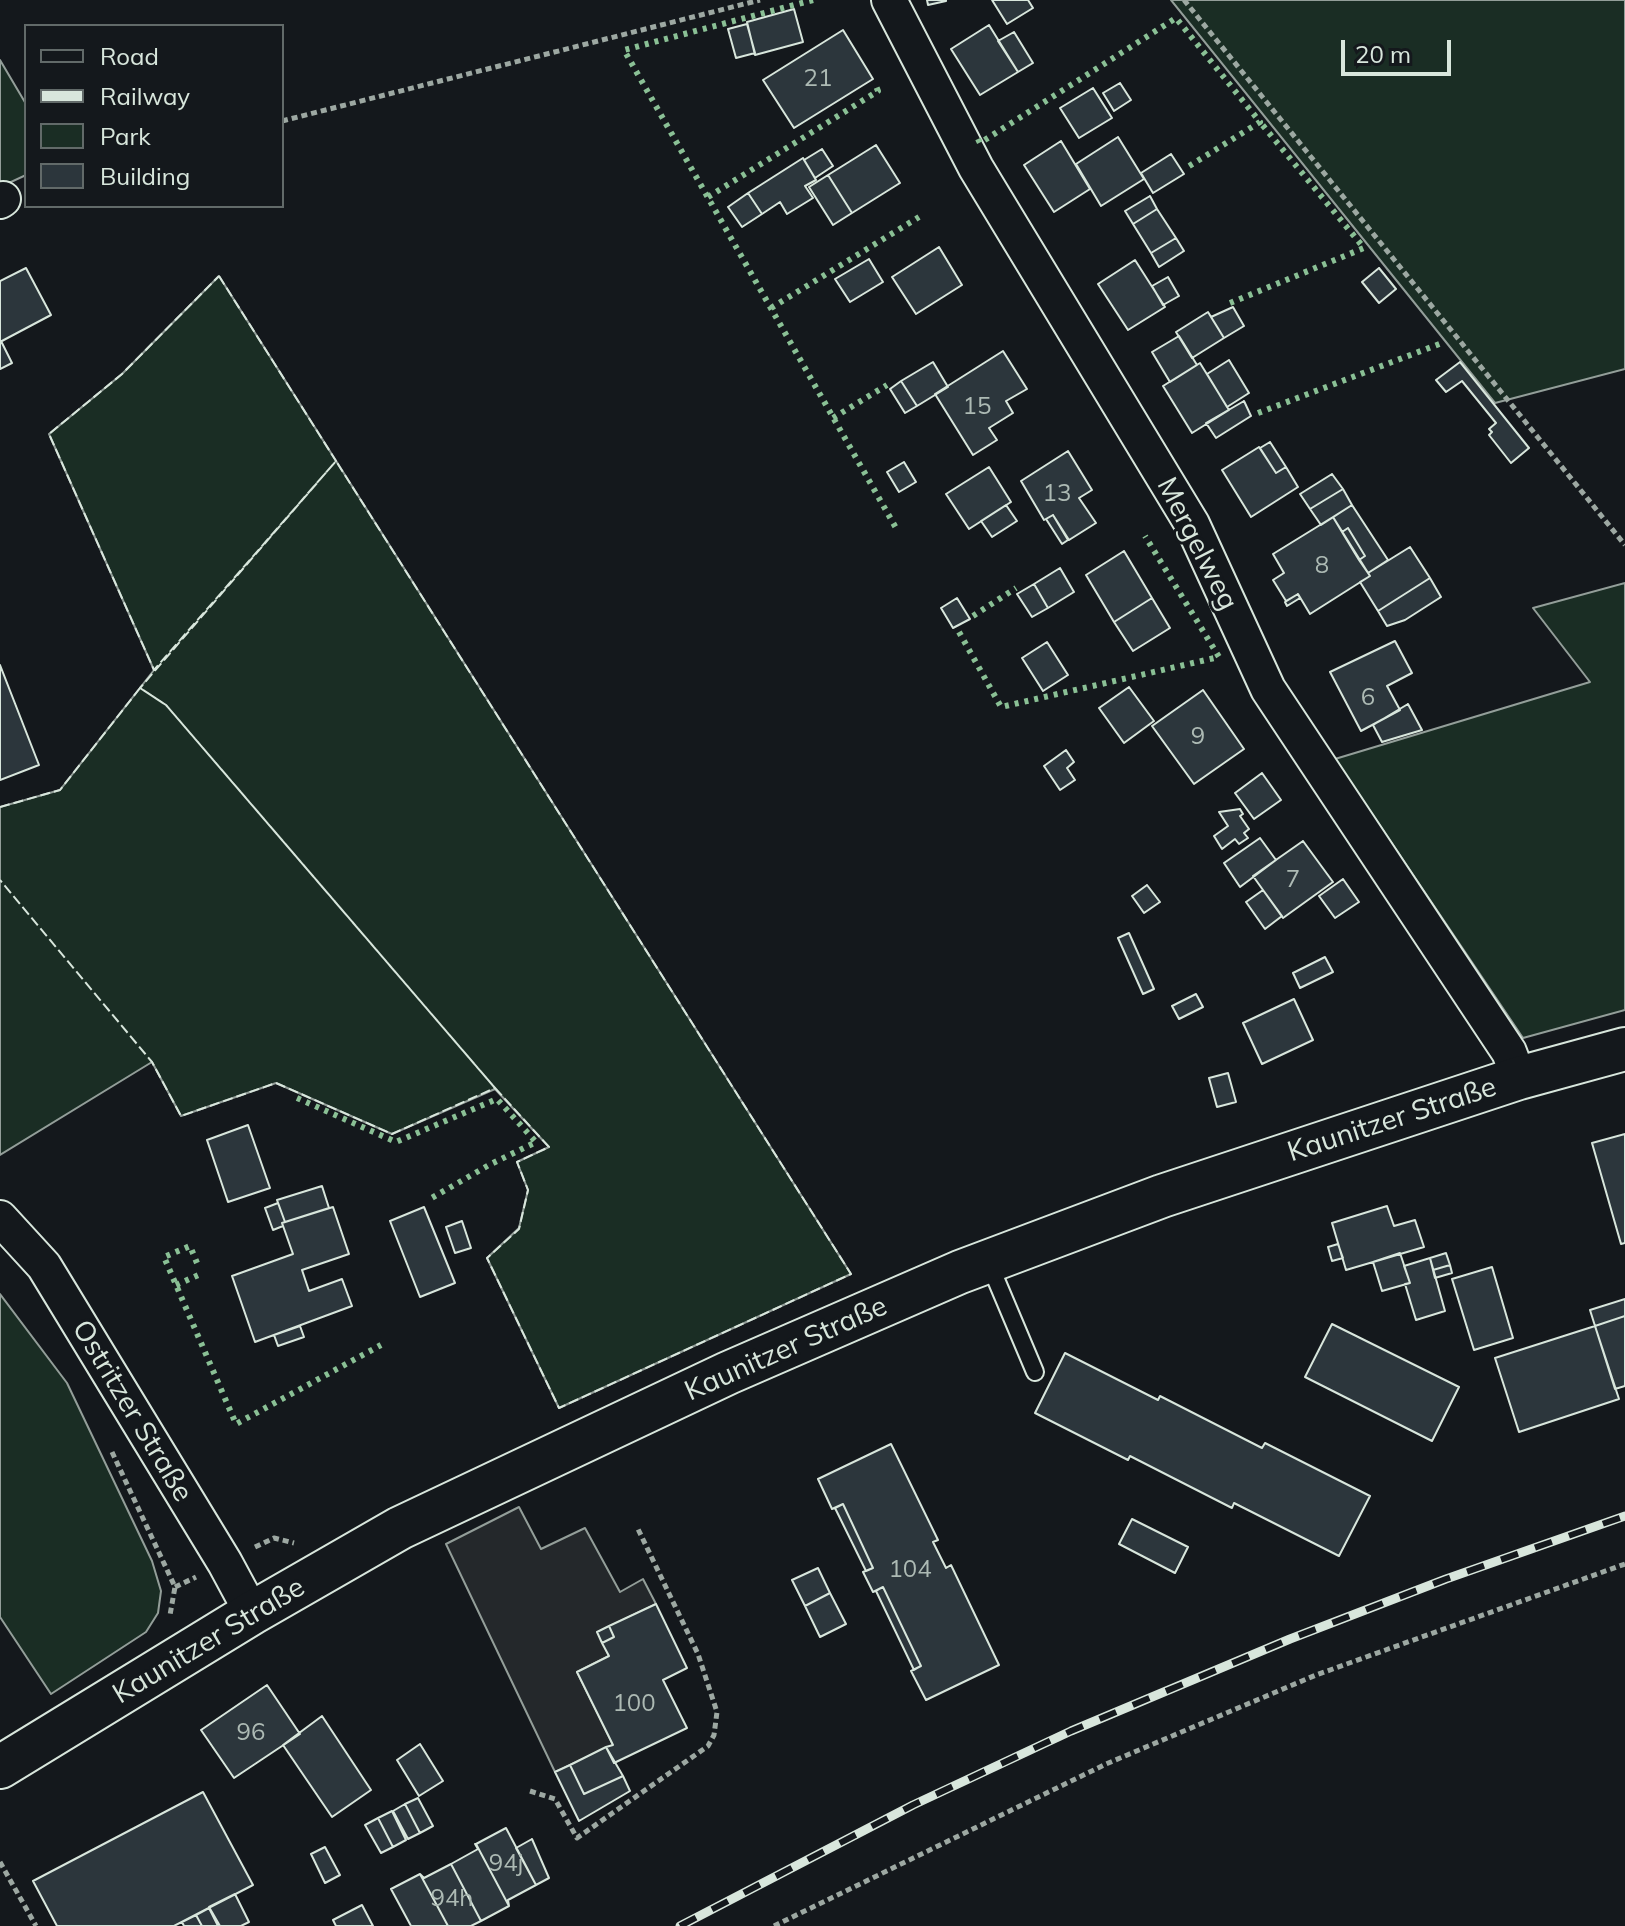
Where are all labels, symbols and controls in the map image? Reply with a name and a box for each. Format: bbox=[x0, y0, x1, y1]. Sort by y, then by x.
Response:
legend bbox=[24, 24, 284, 208]
scale bar bbox=[1345, 24, 1455, 74]
text: 20 m bbox=[1355, 39, 1411, 69]
text: Road bbox=[100, 41, 159, 71]
house number: 21 bbox=[804, 65, 832, 93]
text: Railway bbox=[100, 81, 190, 111]
text: Park bbox=[100, 121, 151, 151]
text: Building bbox=[100, 161, 190, 191]
house number: 15 bbox=[963, 393, 991, 421]
street label: Mergelweg bbox=[1149, 472, 1245, 616]
house number: 13 bbox=[1043, 480, 1071, 508]
house number: 8 bbox=[1315, 552, 1329, 580]
house number: 6 bbox=[1361, 684, 1375, 712]
house number: 9 bbox=[1191, 723, 1205, 751]
house number: 7 bbox=[1286, 866, 1300, 894]
street label: Kaunitzer Straße bbox=[1283, 1070, 1501, 1170]
street label: Kaunitzer Straße bbox=[680, 1289, 892, 1409]
street label: Ostritzer Straße bbox=[65, 1314, 199, 1508]
house number: 104 bbox=[888, 1556, 932, 1584]
street label: Kaunitzer Straße bbox=[107, 1571, 311, 1711]
house number: 100 bbox=[612, 1690, 656, 1718]
house number: 96 bbox=[237, 1719, 265, 1747]
house number: 94j bbox=[489, 1850, 523, 1878]
house number: 94h bbox=[431, 1885, 473, 1913]

